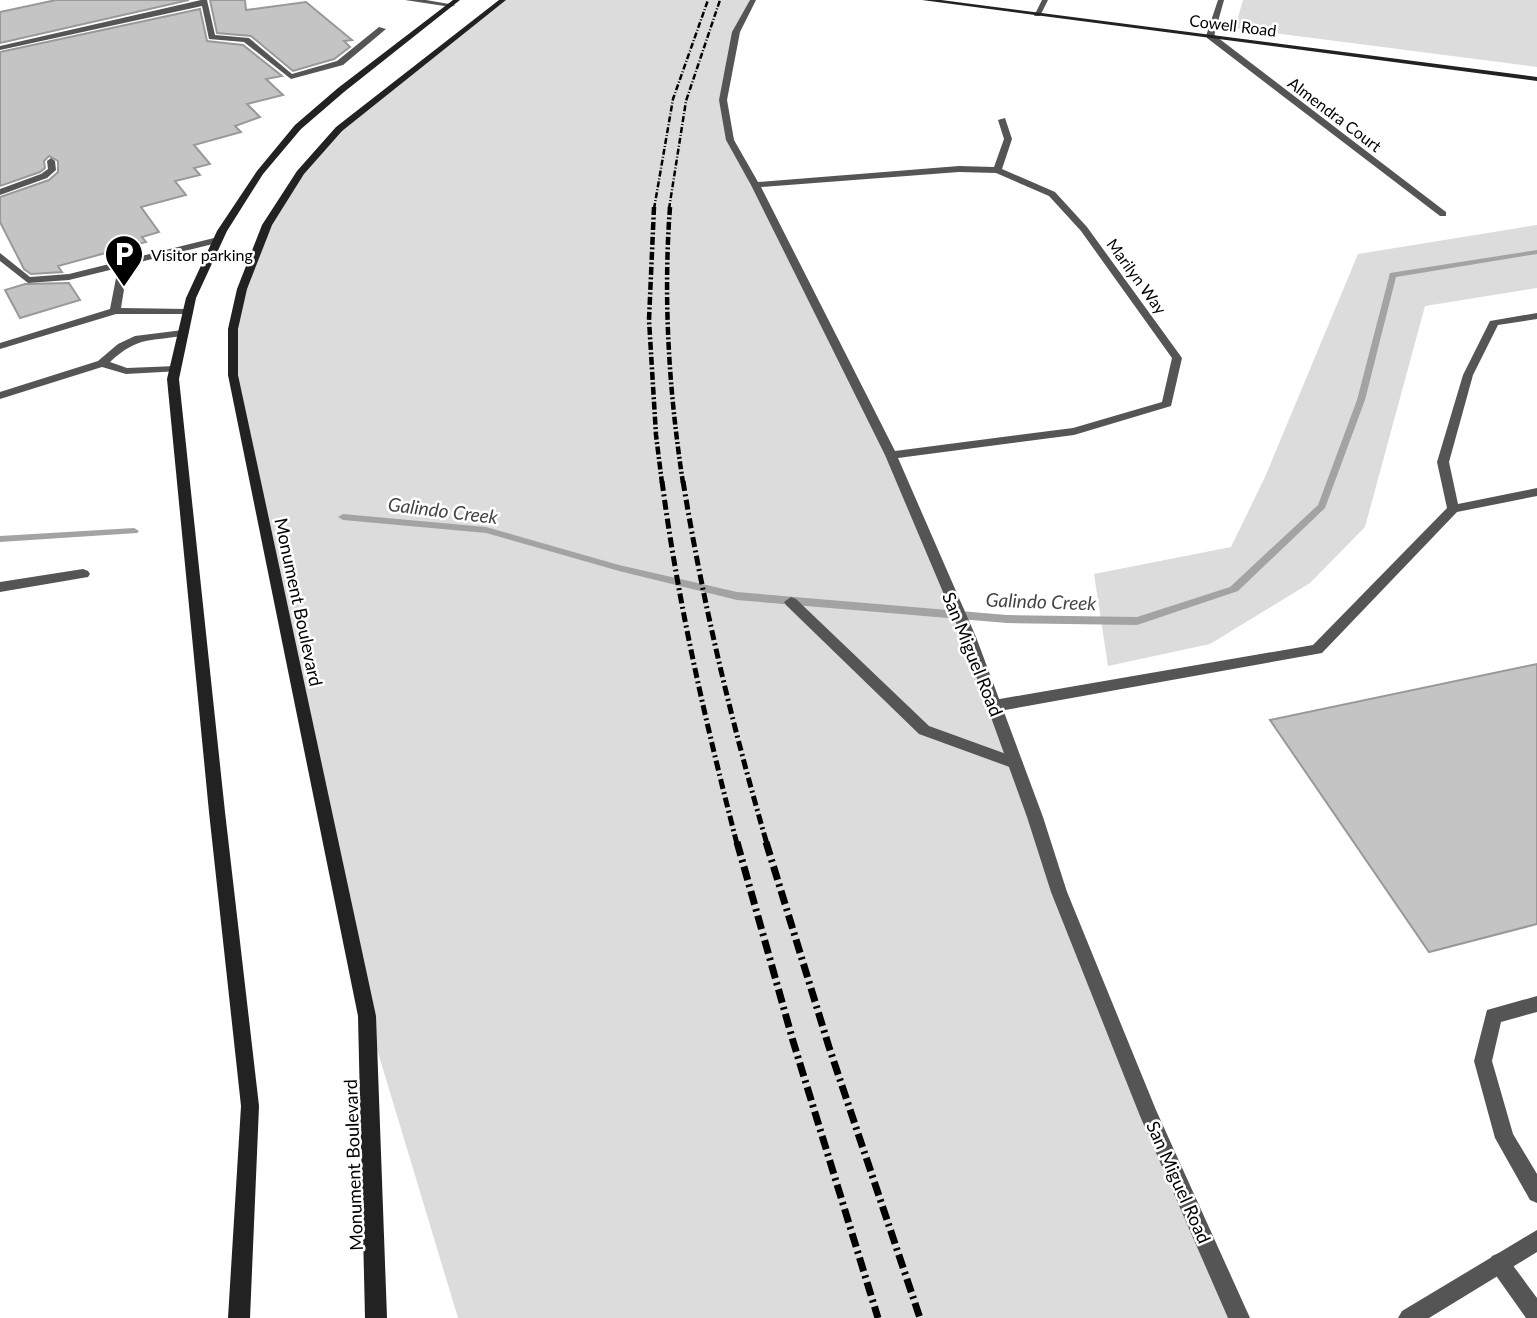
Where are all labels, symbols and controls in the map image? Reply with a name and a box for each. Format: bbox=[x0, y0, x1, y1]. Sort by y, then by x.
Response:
street label: Cowell Road bbox=[1188, 10, 1278, 40]
street label: Almendra Court bbox=[1285, 73, 1386, 155]
parking icon: Visitor parking bbox=[103, 233, 145, 288]
street label: Marilyn Way bbox=[1103, 235, 1171, 318]
place label: Visitor parking bbox=[151, 245, 253, 264]
water label: Galindo Creek bbox=[387, 492, 500, 528]
street label: Monument Boulevard bbox=[270, 516, 328, 688]
water label: Galindo Creek bbox=[985, 588, 1098, 614]
street label: San Miguel Road bbox=[938, 589, 1008, 719]
street label: Monument Boulevard bbox=[339, 1079, 367, 1251]
street label: San Miguel Road bbox=[1142, 1117, 1216, 1247]

